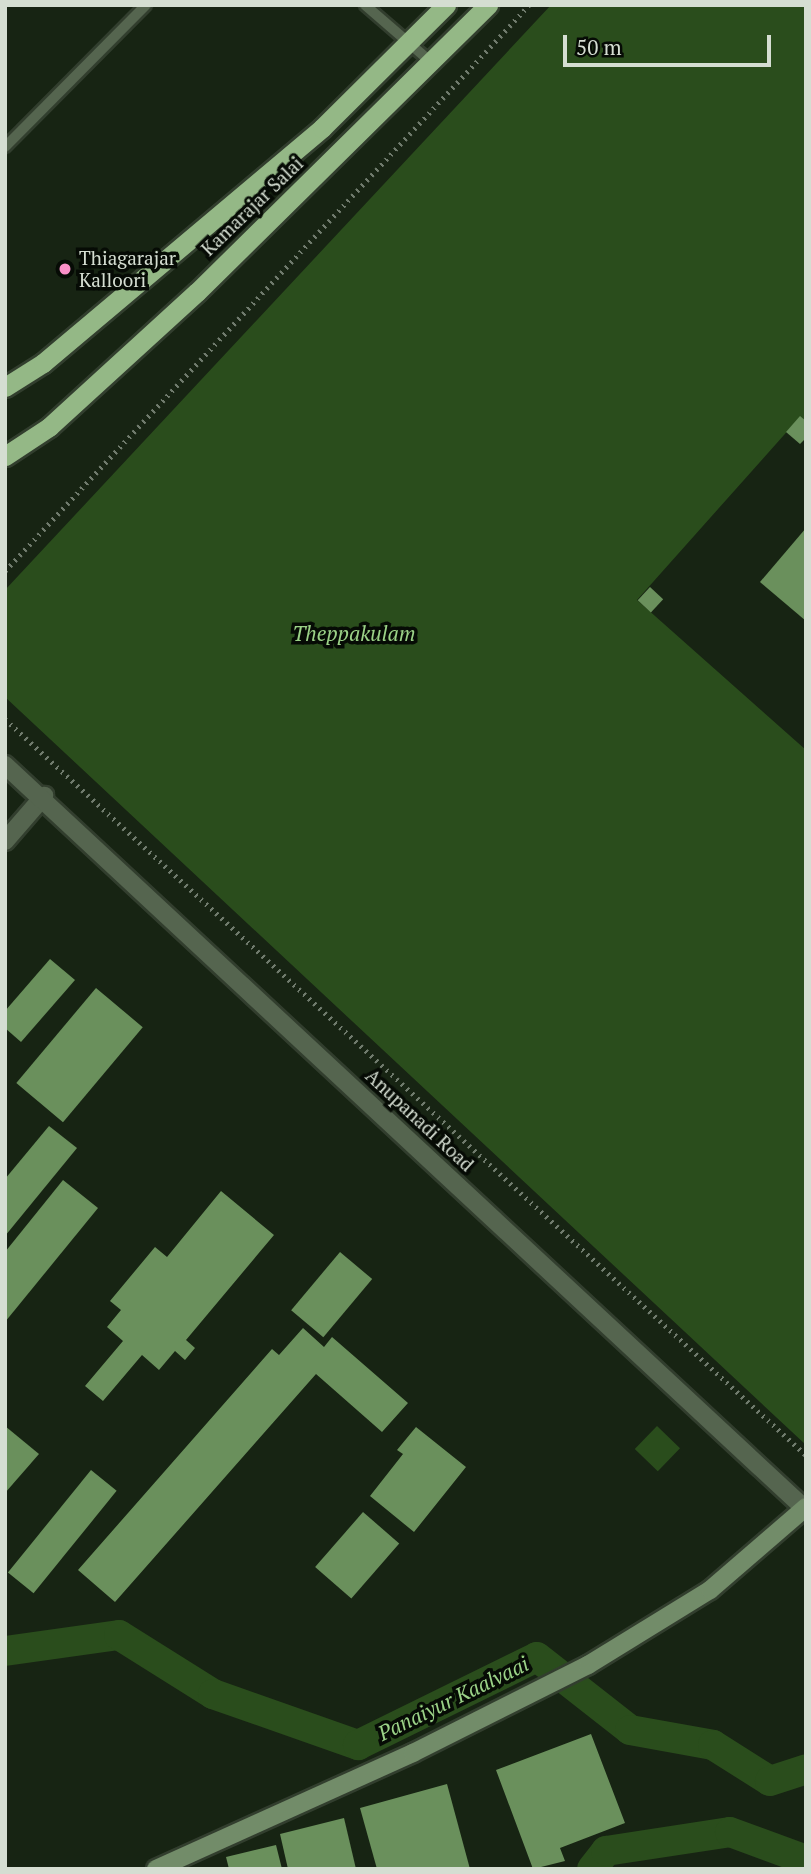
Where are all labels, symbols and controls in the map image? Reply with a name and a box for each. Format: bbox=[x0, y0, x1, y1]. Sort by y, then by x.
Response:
scale bar bbox=[566, 21, 774, 65]
text: 50 m bbox=[576, 33, 622, 61]
street label: Kamarajar Salai bbox=[196, 152, 308, 260]
place label: Thiagarajar Kalloori bbox=[79, 247, 176, 291]
marker: Thiagarajar Kalloori bbox=[57, 261, 73, 277]
water label: Theppakulam bbox=[292, 620, 416, 646]
street label: Anupanadi Road bbox=[361, 1064, 479, 1176]
water label: Panaiyur Kaalvaai bbox=[373, 1651, 533, 1745]

